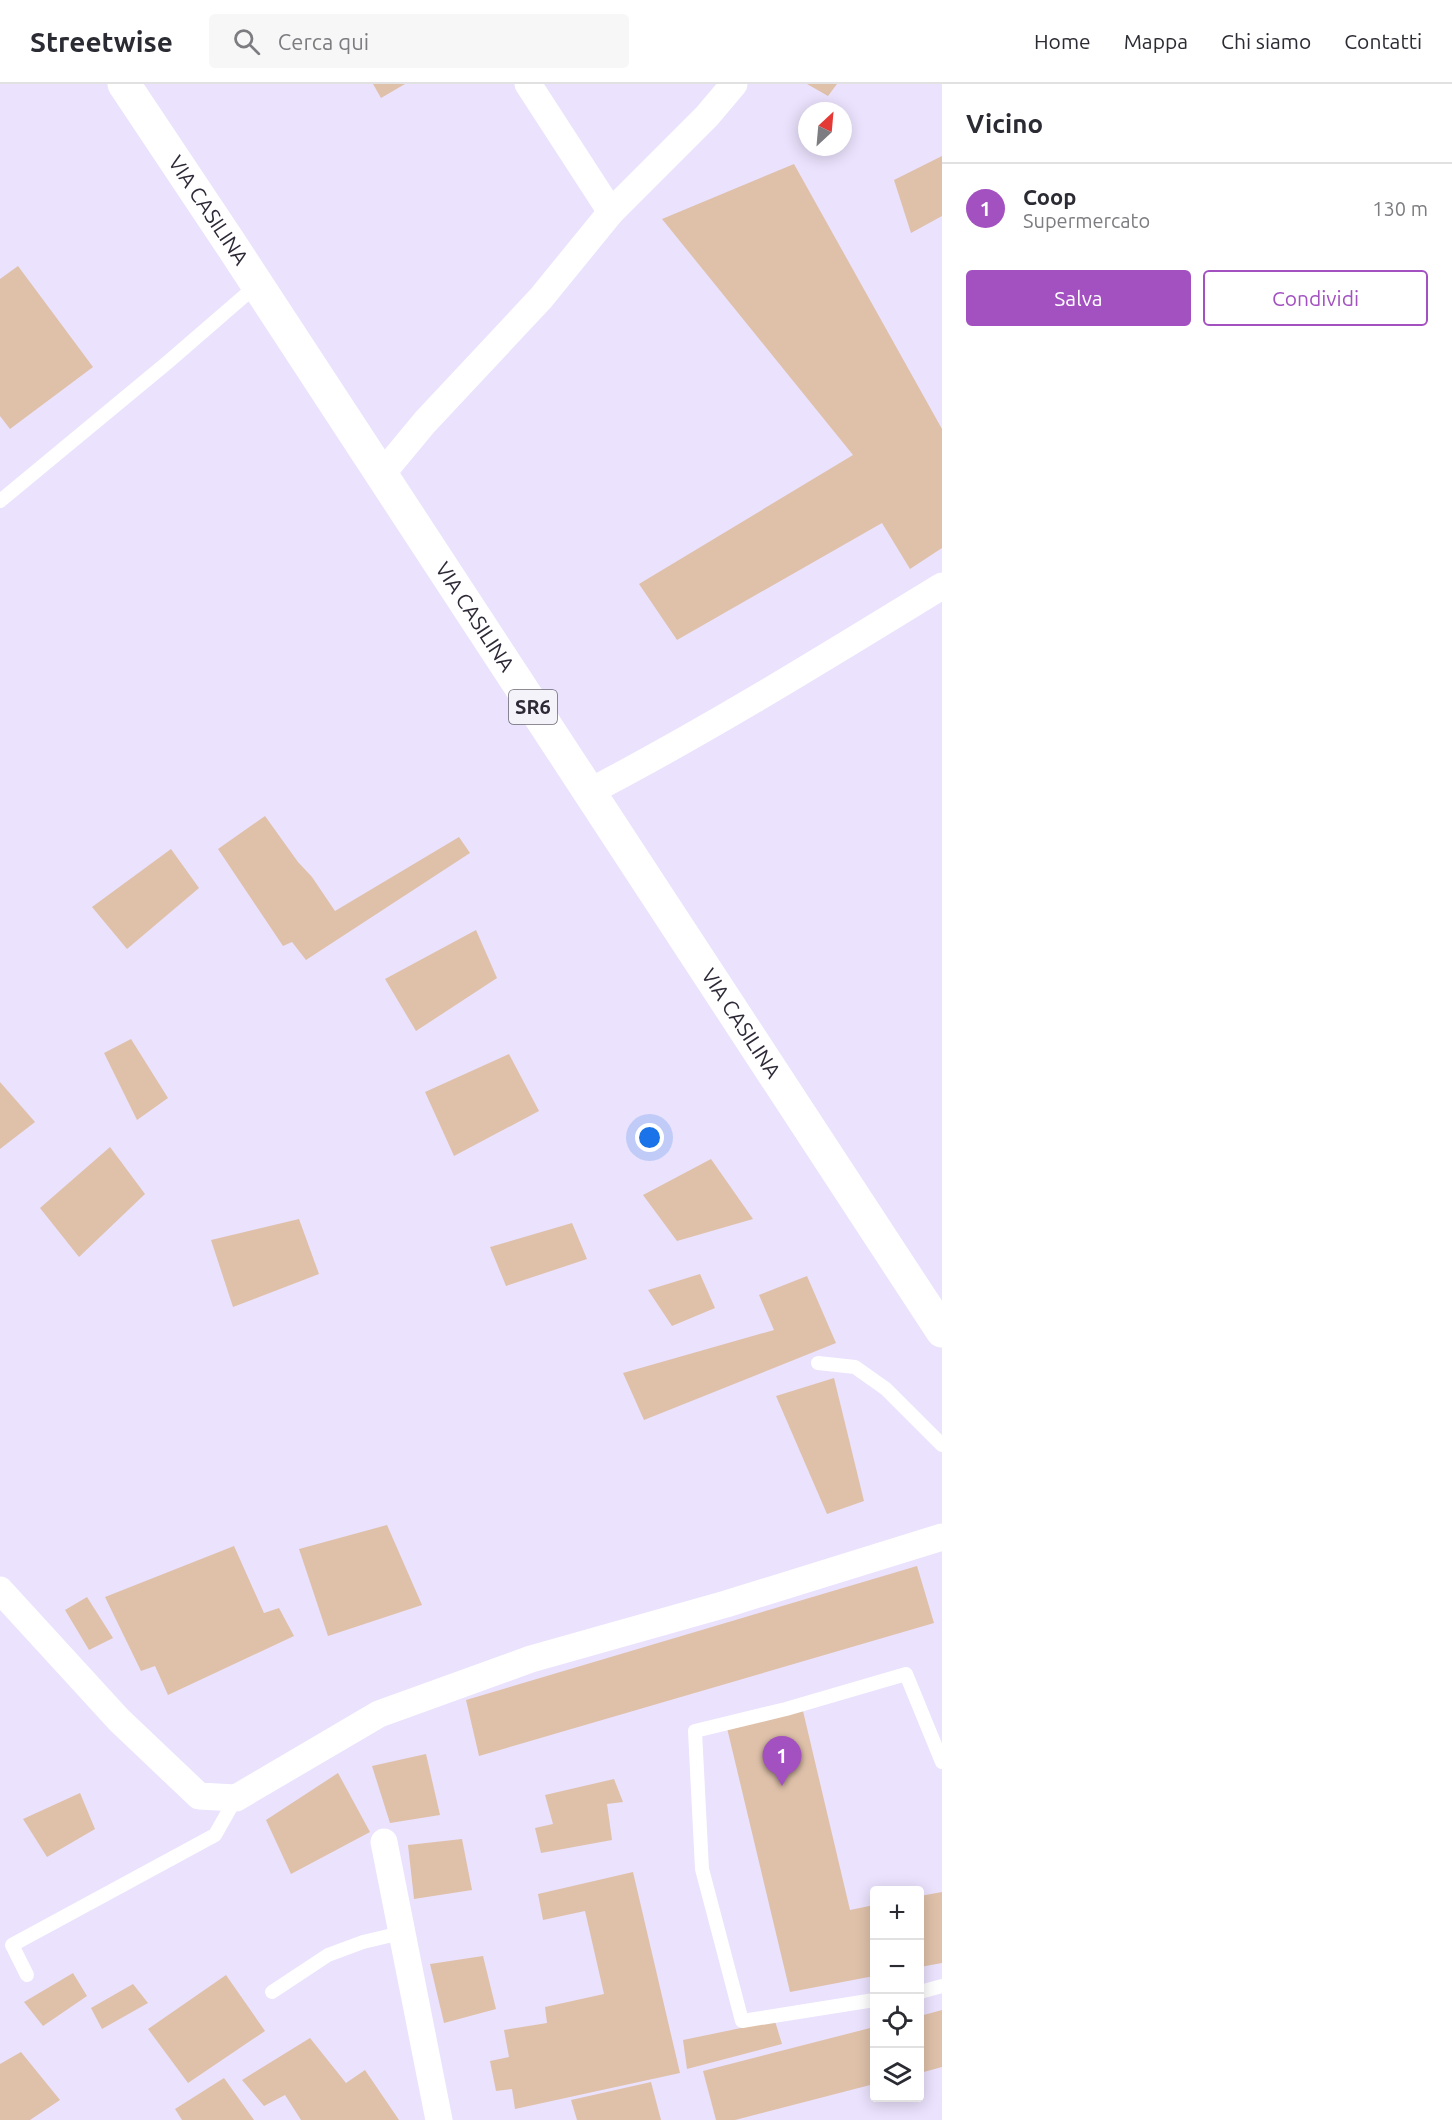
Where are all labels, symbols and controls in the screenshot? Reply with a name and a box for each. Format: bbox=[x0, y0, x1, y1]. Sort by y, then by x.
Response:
search box bbox=[209, 14, 629, 68]
icon: search bbox=[230, 25, 263, 58]
text: Streetwise bbox=[30, 26, 173, 57]
text: Cerca qui bbox=[278, 29, 369, 54]
text: Home bbox=[1034, 29, 1091, 53]
text: Mappa bbox=[1124, 29, 1188, 53]
text: Chi siamo bbox=[1221, 29, 1311, 53]
text: Contatti bbox=[1344, 29, 1422, 53]
north arrow bbox=[798, 102, 852, 156]
text: Vicino bbox=[966, 109, 1043, 138]
street label: VIA CASILINA bbox=[164, 151, 254, 269]
text: Coop bbox=[1023, 184, 1077, 209]
text: 1 bbox=[980, 197, 991, 220]
text: 130 m bbox=[1372, 197, 1428, 220]
text: Supermercato bbox=[1023, 209, 1150, 232]
button: Salva bbox=[966, 270, 1191, 326]
button: Condividi bbox=[1203, 270, 1428, 326]
street label: VIA CASILINA bbox=[431, 557, 520, 676]
road number: SR6 bbox=[509, 690, 557, 724]
street label: VIA CASILINA bbox=[697, 964, 786, 1083]
your location bbox=[635, 1123, 664, 1152]
pin: 1 bbox=[762, 1736, 802, 1786]
map controls bbox=[870, 1886, 924, 2102]
button: + bbox=[870, 1886, 924, 1940]
button: − bbox=[870, 1940, 924, 1994]
button: locate bbox=[870, 1994, 924, 2048]
button: layers bbox=[870, 2048, 924, 2102]

